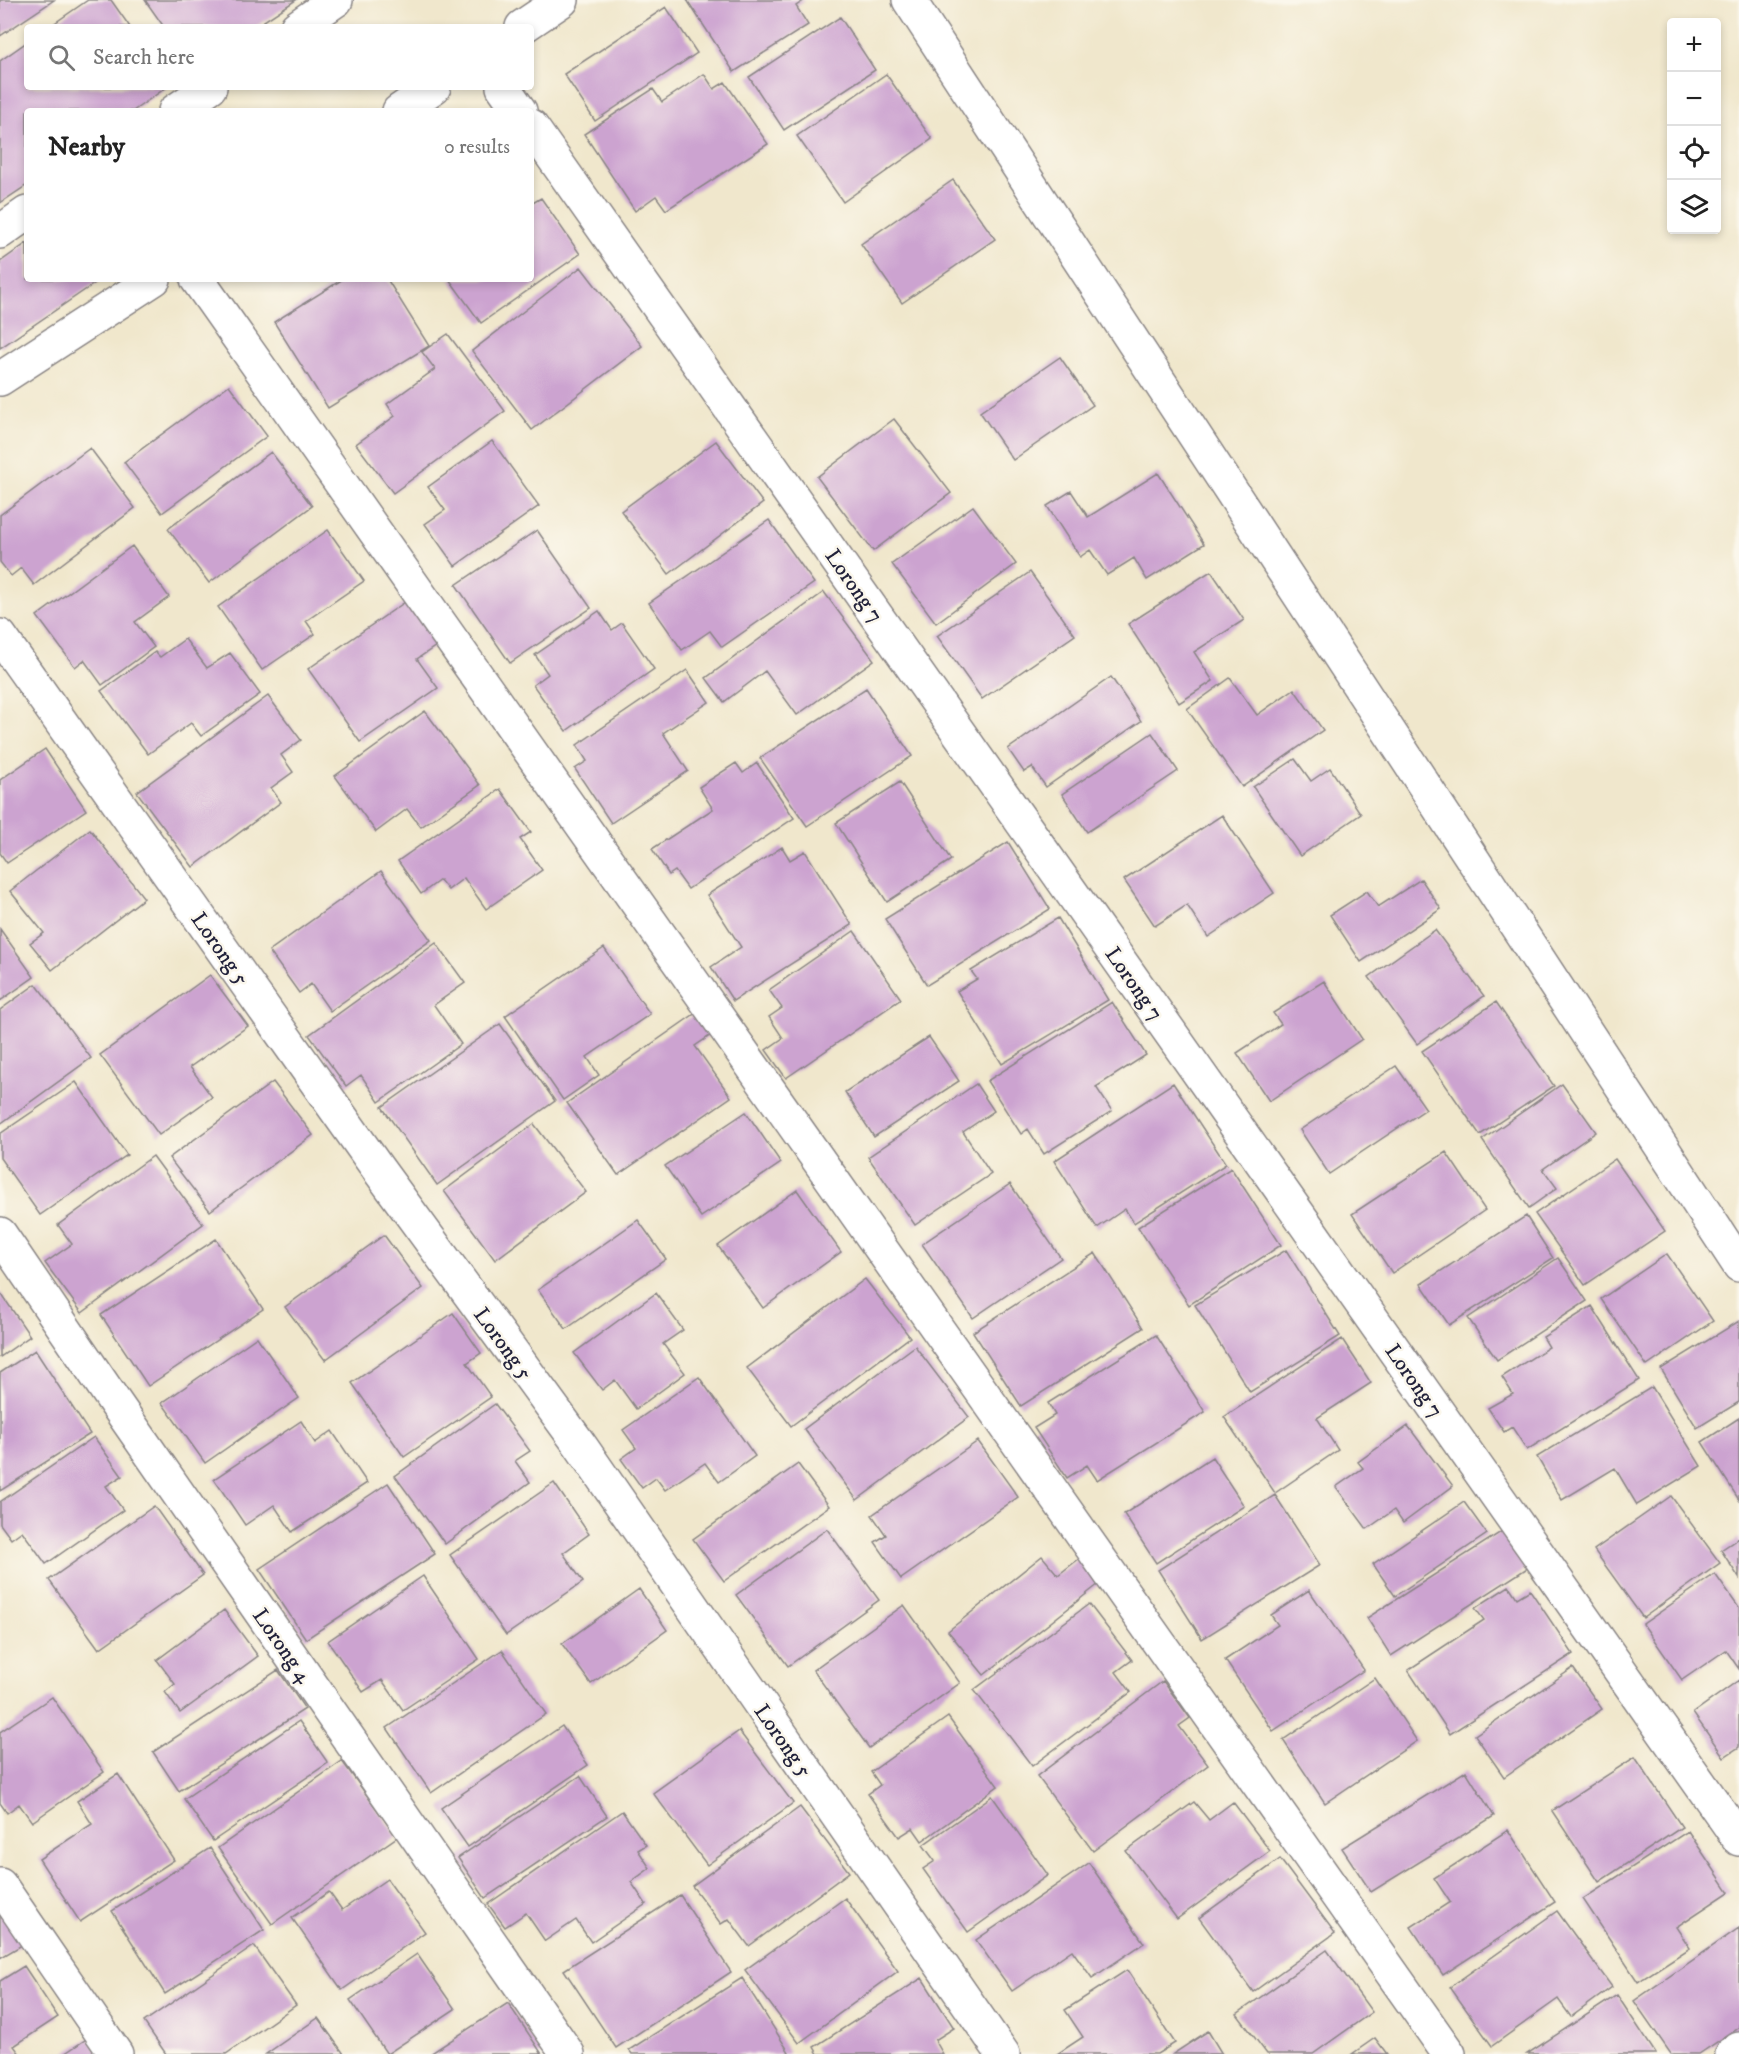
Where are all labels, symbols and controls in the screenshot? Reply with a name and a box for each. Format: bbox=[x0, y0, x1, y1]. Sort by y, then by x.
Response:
map controls bbox=[1667, 18, 1721, 234]
button: + bbox=[1667, 18, 1721, 72]
search box bbox=[24, 24, 534, 90]
icon: search bbox=[45, 41, 78, 74]
text: Search here bbox=[93, 44, 195, 71]
button: − bbox=[1667, 72, 1721, 126]
button: locate bbox=[1667, 126, 1721, 180]
text: Nearby bbox=[48, 131, 125, 164]
text: 0 results bbox=[444, 135, 510, 160]
button: layers bbox=[1667, 180, 1721, 234]
street label: Lorong 7 bbox=[819, 544, 889, 628]
street label: Lorong 5 bbox=[185, 907, 255, 991]
street label: Lorong 7 bbox=[1099, 942, 1169, 1026]
street label: Lorong 5 bbox=[467, 1302, 538, 1386]
street label: Lorong 7 bbox=[1379, 1339, 1449, 1423]
street label: Lorong 4 bbox=[246, 1603, 318, 1689]
street label: Lorong 5 bbox=[748, 1699, 818, 1783]

